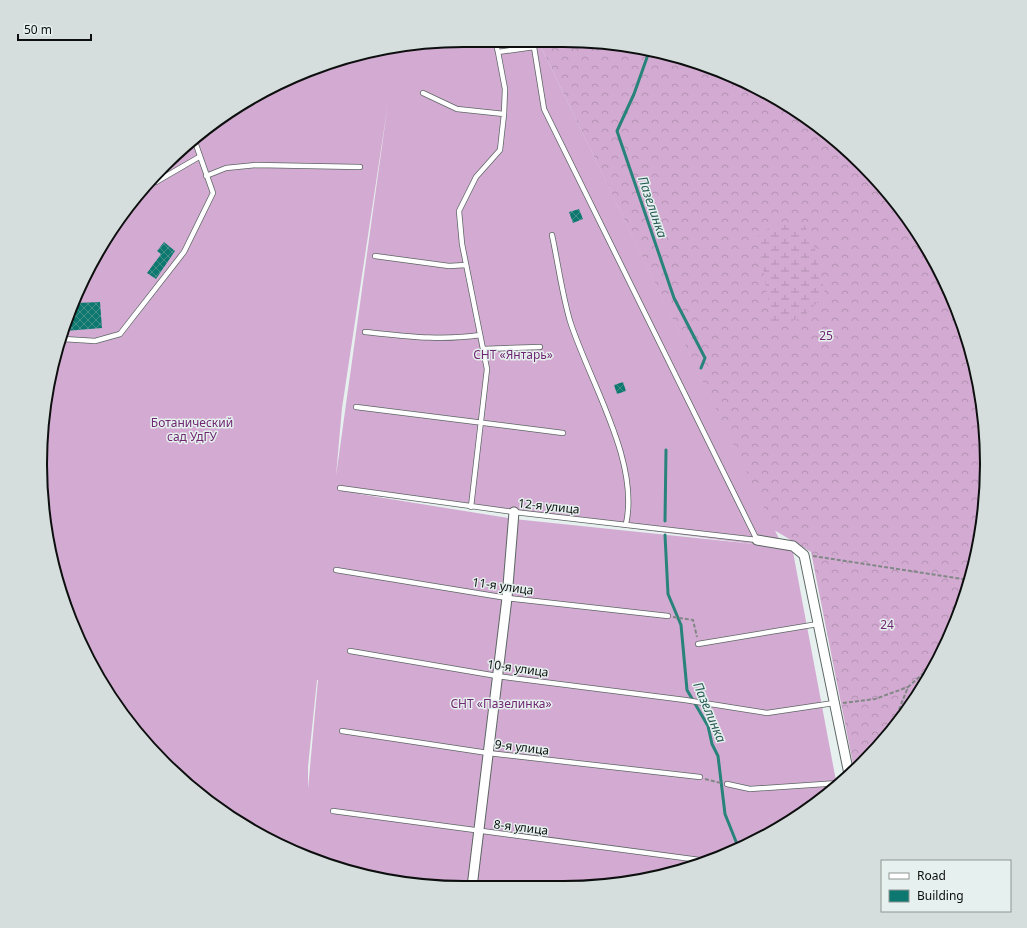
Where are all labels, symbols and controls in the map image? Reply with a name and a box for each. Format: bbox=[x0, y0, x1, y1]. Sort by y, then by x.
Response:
scale bar bbox=[18, 16, 91, 42]
text: 50 m bbox=[24, 21, 52, 38]
water label: Пазелинка bbox=[634, 174, 672, 241]
park label: 25 bbox=[819, 327, 833, 344]
park label: СНТ «Янтарь» bbox=[473, 346, 553, 363]
park label: Ботанический сад УдГУ bbox=[151, 414, 233, 445]
street label: 12-я улица bbox=[517, 494, 581, 518]
street label: 11-я улица bbox=[471, 573, 535, 599]
park label: 24 bbox=[880, 616, 894, 633]
street label: 10-я улица bbox=[486, 655, 550, 681]
water label: Пазелинка bbox=[689, 679, 731, 746]
park label: СНТ «Пазелинка» bbox=[450, 695, 552, 712]
street label: 9-я улица bbox=[494, 735, 550, 759]
street label: 8-я улица bbox=[493, 815, 549, 839]
legend bbox=[881, 860, 1011, 912]
text: Road bbox=[917, 867, 946, 884]
text: Building bbox=[917, 887, 964, 904]

